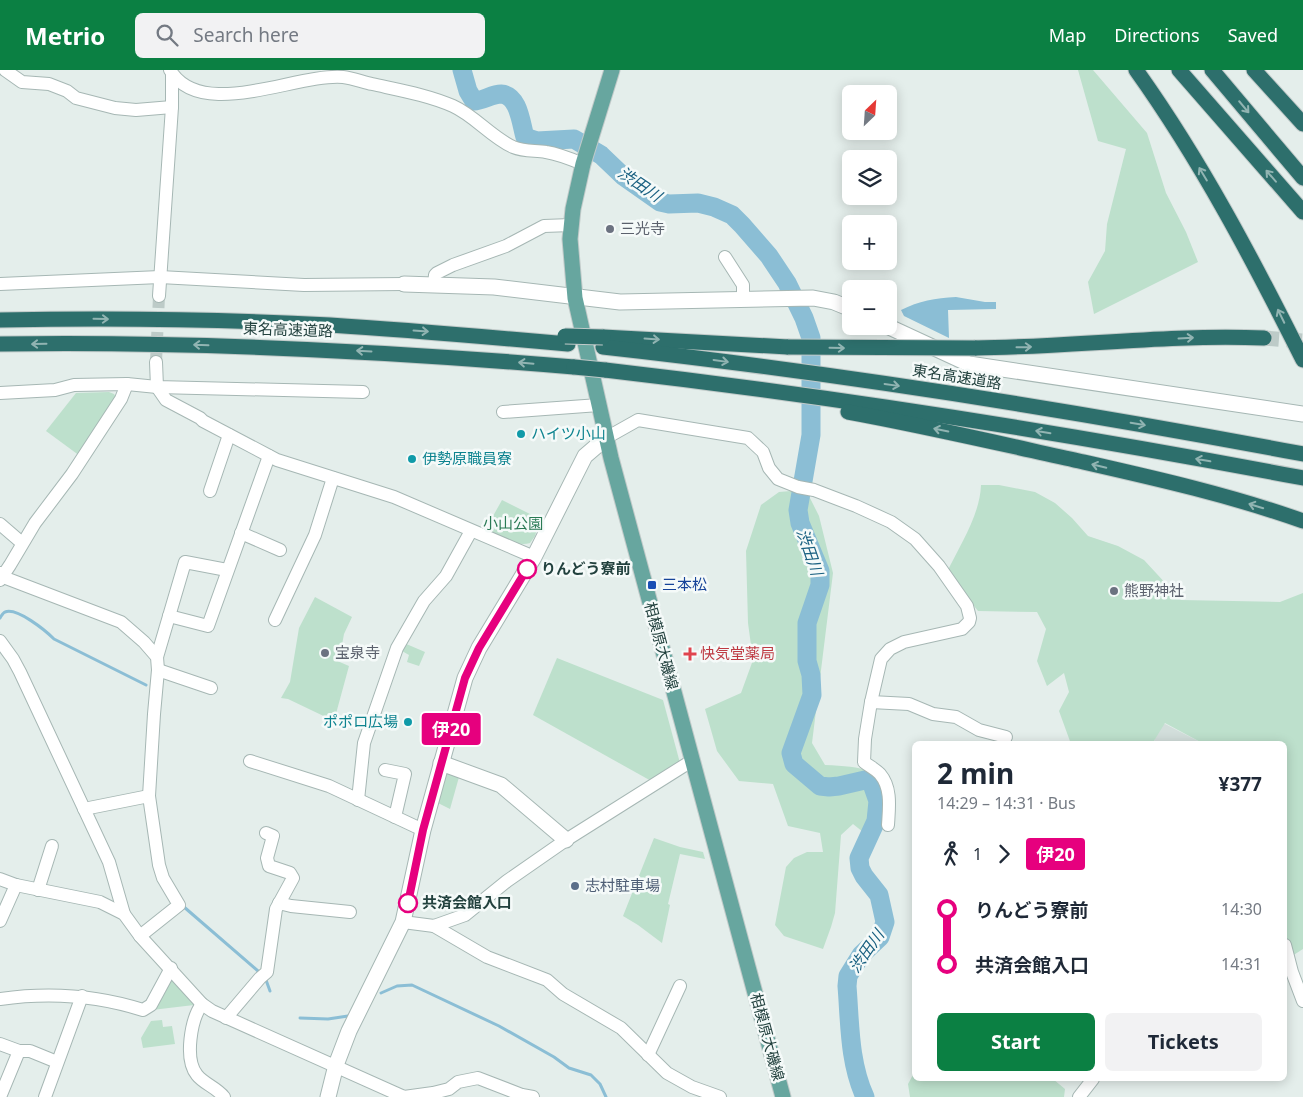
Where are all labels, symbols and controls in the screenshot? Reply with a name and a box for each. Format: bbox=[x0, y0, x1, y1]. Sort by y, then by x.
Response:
search box bbox=[135, 13, 485, 58]
text: Metrio bbox=[25, 19, 105, 52]
icon: search bbox=[153, 21, 181, 49]
text: Search here bbox=[193, 22, 299, 48]
text: Map bbox=[1049, 23, 1086, 47]
text: Directions bbox=[1114, 23, 1200, 47]
text: Saved bbox=[1228, 23, 1278, 47]
north arrow bbox=[842, 85, 898, 140]
map controls bbox=[842, 85, 897, 335]
one-way arrow bbox=[1238, 101, 1249, 114]
button: layers bbox=[842, 150, 897, 205]
water label: 渋田川 bbox=[614, 161, 668, 208]
one-way arrow bbox=[1198, 167, 1208, 181]
one-way arrow bbox=[1265, 169, 1277, 182]
button: + bbox=[842, 215, 897, 270]
place label: 三光寺 bbox=[620, 218, 665, 238]
marker: 三光寺 bbox=[604, 223, 616, 235]
button: − bbox=[842, 280, 897, 335]
one-way arrow bbox=[1276, 309, 1285, 324]
one-way arrow bbox=[92, 314, 109, 324]
street label: 東名高速道路 bbox=[243, 317, 333, 341]
one-way arrow bbox=[413, 327, 429, 336]
one-way arrow bbox=[643, 334, 659, 343]
one-way arrow bbox=[1178, 334, 1194, 343]
one-way arrow bbox=[31, 339, 47, 348]
one-way arrow bbox=[194, 340, 210, 350]
one-way arrow bbox=[1015, 342, 1031, 352]
one-way arrow bbox=[828, 343, 845, 353]
one-way arrow bbox=[356, 347, 372, 356]
one-way arrow bbox=[713, 356, 729, 366]
one-way arrow bbox=[518, 358, 534, 368]
street label: 東名高速道路 bbox=[911, 359, 1003, 393]
one-way arrow bbox=[883, 380, 899, 390]
one-way arrow bbox=[1130, 420, 1146, 430]
place label: ハイツ小山 bbox=[531, 423, 606, 443]
one-way arrow bbox=[933, 425, 949, 434]
one-way arrow bbox=[1036, 427, 1052, 437]
marker: ハイツ小山 bbox=[515, 428, 527, 440]
place label: 伊勢原職員寮 bbox=[422, 448, 512, 468]
marker: 伊勢原職員寮 bbox=[406, 453, 418, 465]
one-way arrow bbox=[1196, 454, 1212, 464]
one-way arrow bbox=[1092, 461, 1108, 470]
one-way arrow bbox=[1249, 501, 1265, 511]
park label: 小山公園 bbox=[483, 513, 543, 533]
water label: 渋田川 bbox=[792, 526, 829, 580]
place label: りんどう寮前 bbox=[541, 558, 631, 578]
marker: りんどう寮前 bbox=[517, 559, 537, 579]
place label: 三本松 bbox=[662, 574, 707, 594]
marker: 三本松 bbox=[646, 579, 658, 591]
place label: 熊野神社 bbox=[1124, 580, 1184, 600]
marker: 熊野神社 bbox=[1108, 585, 1120, 597]
street label: 相模原大磯線 bbox=[641, 600, 683, 692]
place label: 宝泉寺 bbox=[335, 642, 380, 662]
place label: 快気堂薬局 bbox=[700, 643, 775, 663]
marker: 宝泉寺 bbox=[319, 647, 331, 659]
marker: 快気堂薬局 bbox=[684, 648, 696, 660]
place label: ポポロ広場 bbox=[323, 711, 398, 731]
line badge: 伊20 bbox=[422, 713, 480, 745]
marker: ポポロ広場 bbox=[402, 716, 414, 728]
text: 伊20 bbox=[432, 717, 470, 741]
text: 2 min bbox=[937, 754, 1014, 792]
text: ¥377 bbox=[1219, 771, 1262, 797]
text: 14:29 – 14:31 · Bus bbox=[937, 792, 1076, 814]
icon: walk bbox=[937, 840, 965, 868]
icon: forward bbox=[990, 840, 1018, 868]
text: 伊20 bbox=[1036, 842, 1075, 866]
text: 1 bbox=[973, 843, 982, 865]
place label: 志村駐車場 bbox=[585, 875, 660, 895]
marker: 志村駐車場 bbox=[569, 880, 581, 892]
place label: 共済会館入口 bbox=[422, 892, 512, 912]
marker: 共済会館入口 bbox=[398, 893, 418, 913]
text: りんどう寮前 bbox=[975, 897, 1088, 923]
text: 14:30 bbox=[1221, 898, 1262, 920]
water label: 渋田川 bbox=[843, 923, 890, 977]
text: 共済会館入口 bbox=[975, 952, 1089, 978]
text: 14:31 bbox=[1221, 953, 1262, 975]
street label: 相模原大磯線 bbox=[747, 991, 789, 1083]
button: Start bbox=[937, 1013, 1095, 1071]
button: Tickets bbox=[1105, 1013, 1262, 1071]

